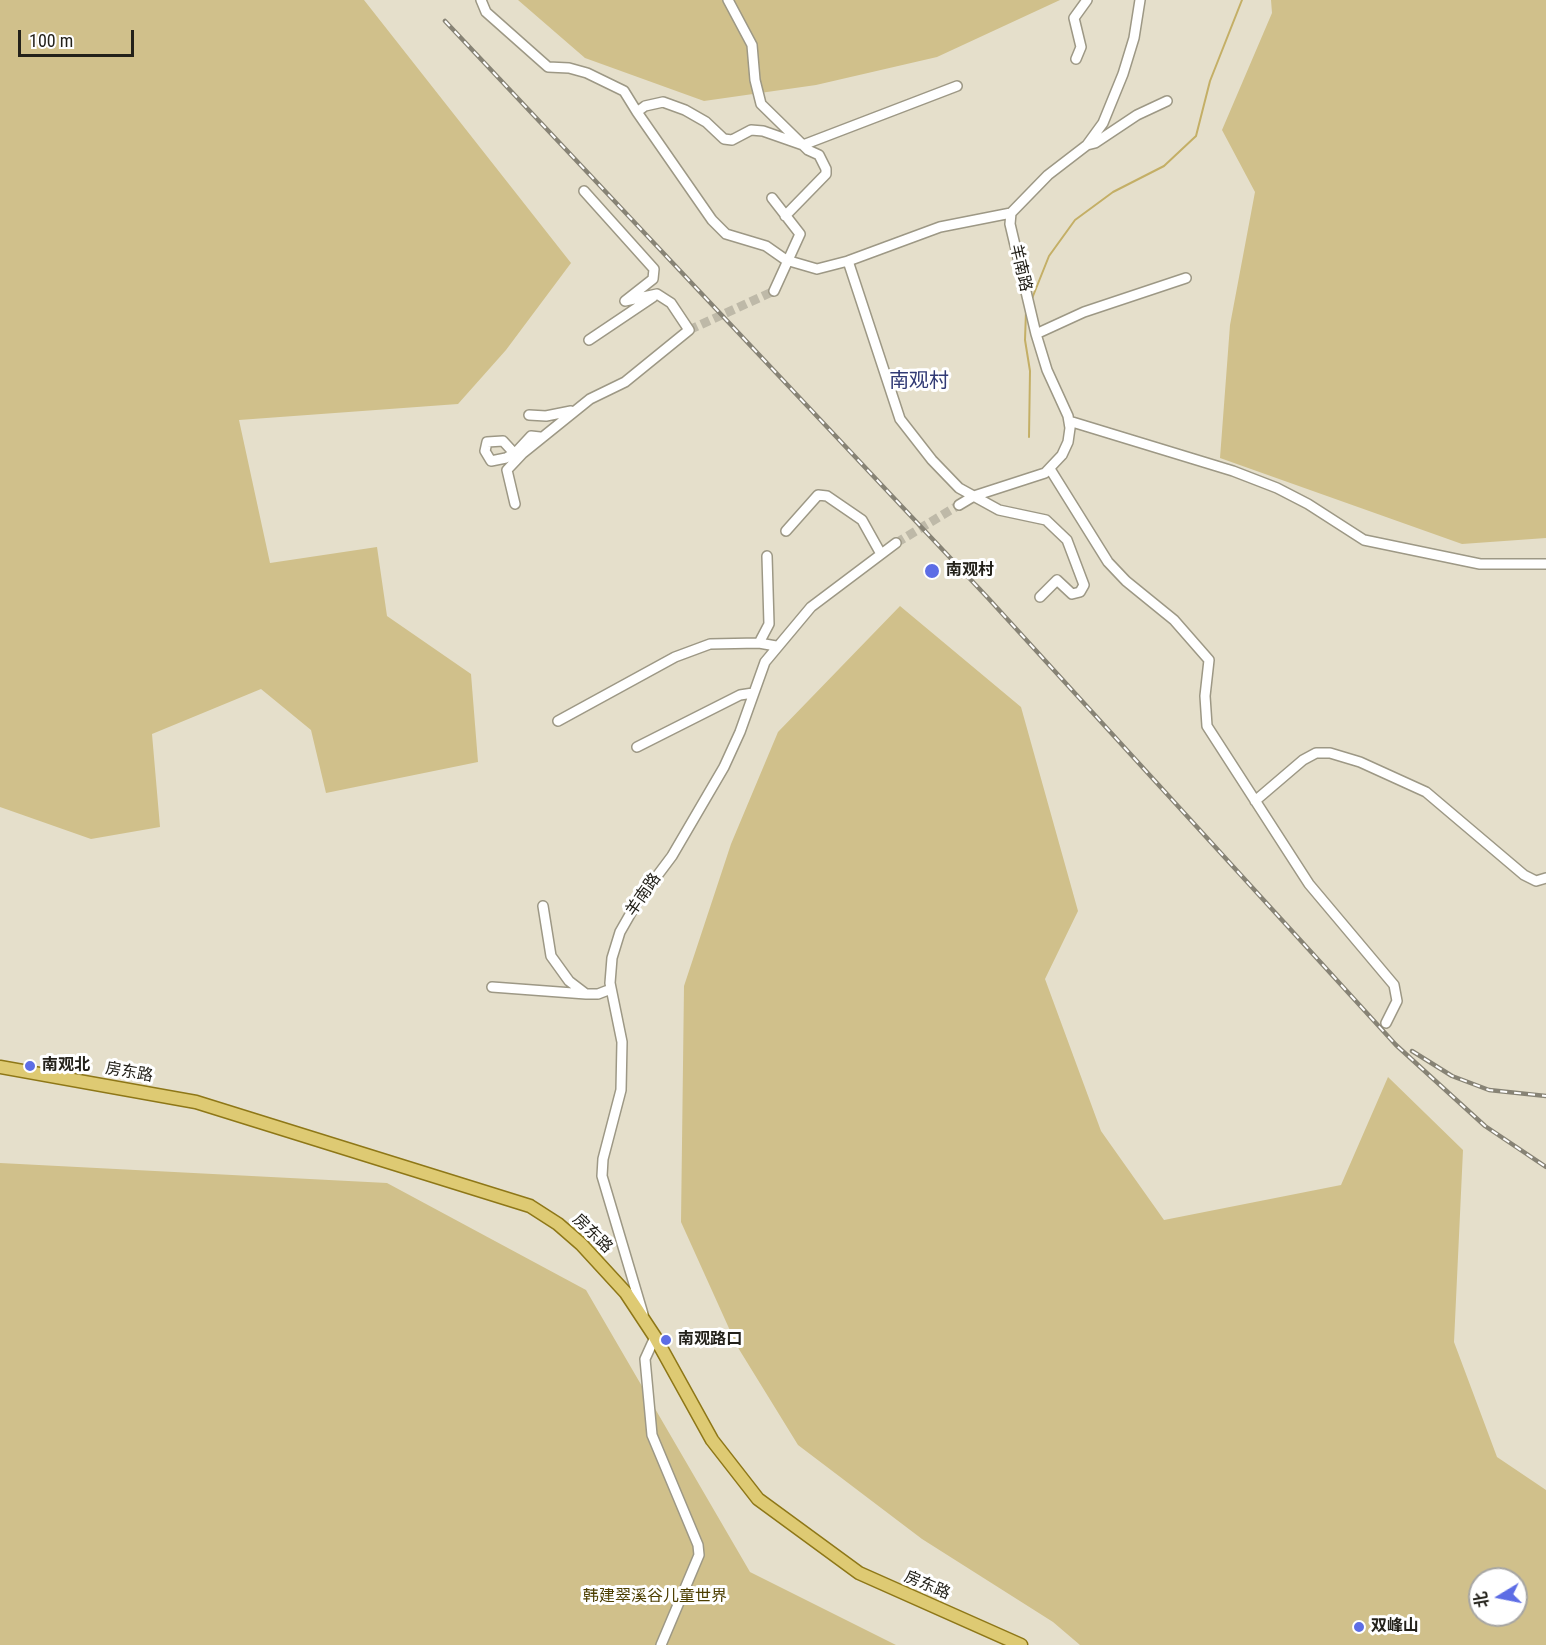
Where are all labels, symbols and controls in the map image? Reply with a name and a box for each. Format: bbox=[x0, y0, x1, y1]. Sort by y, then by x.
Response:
scale bar bbox=[21, 18, 136, 56]
text: 100 m bbox=[29, 30, 73, 51]
street label: 羊南路 bbox=[1005, 242, 1035, 294]
district label: 南观村 bbox=[889, 370, 949, 394]
place label: 南观村 bbox=[946, 561, 994, 581]
marker: 南观村 bbox=[923, 562, 941, 580]
street label: 羊南路 bbox=[622, 870, 666, 920]
place label: 南观北 bbox=[42, 1056, 90, 1076]
marker: 南观北 bbox=[23, 1059, 37, 1073]
street label: 房东路 bbox=[104, 1059, 154, 1087]
street label: 房东路 bbox=[568, 1210, 616, 1258]
place label: 南观路口 bbox=[678, 1330, 742, 1350]
marker: 南观路口 bbox=[659, 1333, 673, 1347]
north arrow bbox=[1468, 1567, 1528, 1627]
street label: 房东路 bbox=[901, 1568, 953, 1604]
park label: 韩建翠溪谷儿童世界 bbox=[583, 1587, 727, 1607]
text: 北 bbox=[1471, 1590, 1492, 1609]
place label: 双峰山 bbox=[1371, 1617, 1419, 1637]
marker: 双峰山 bbox=[1352, 1620, 1366, 1634]

